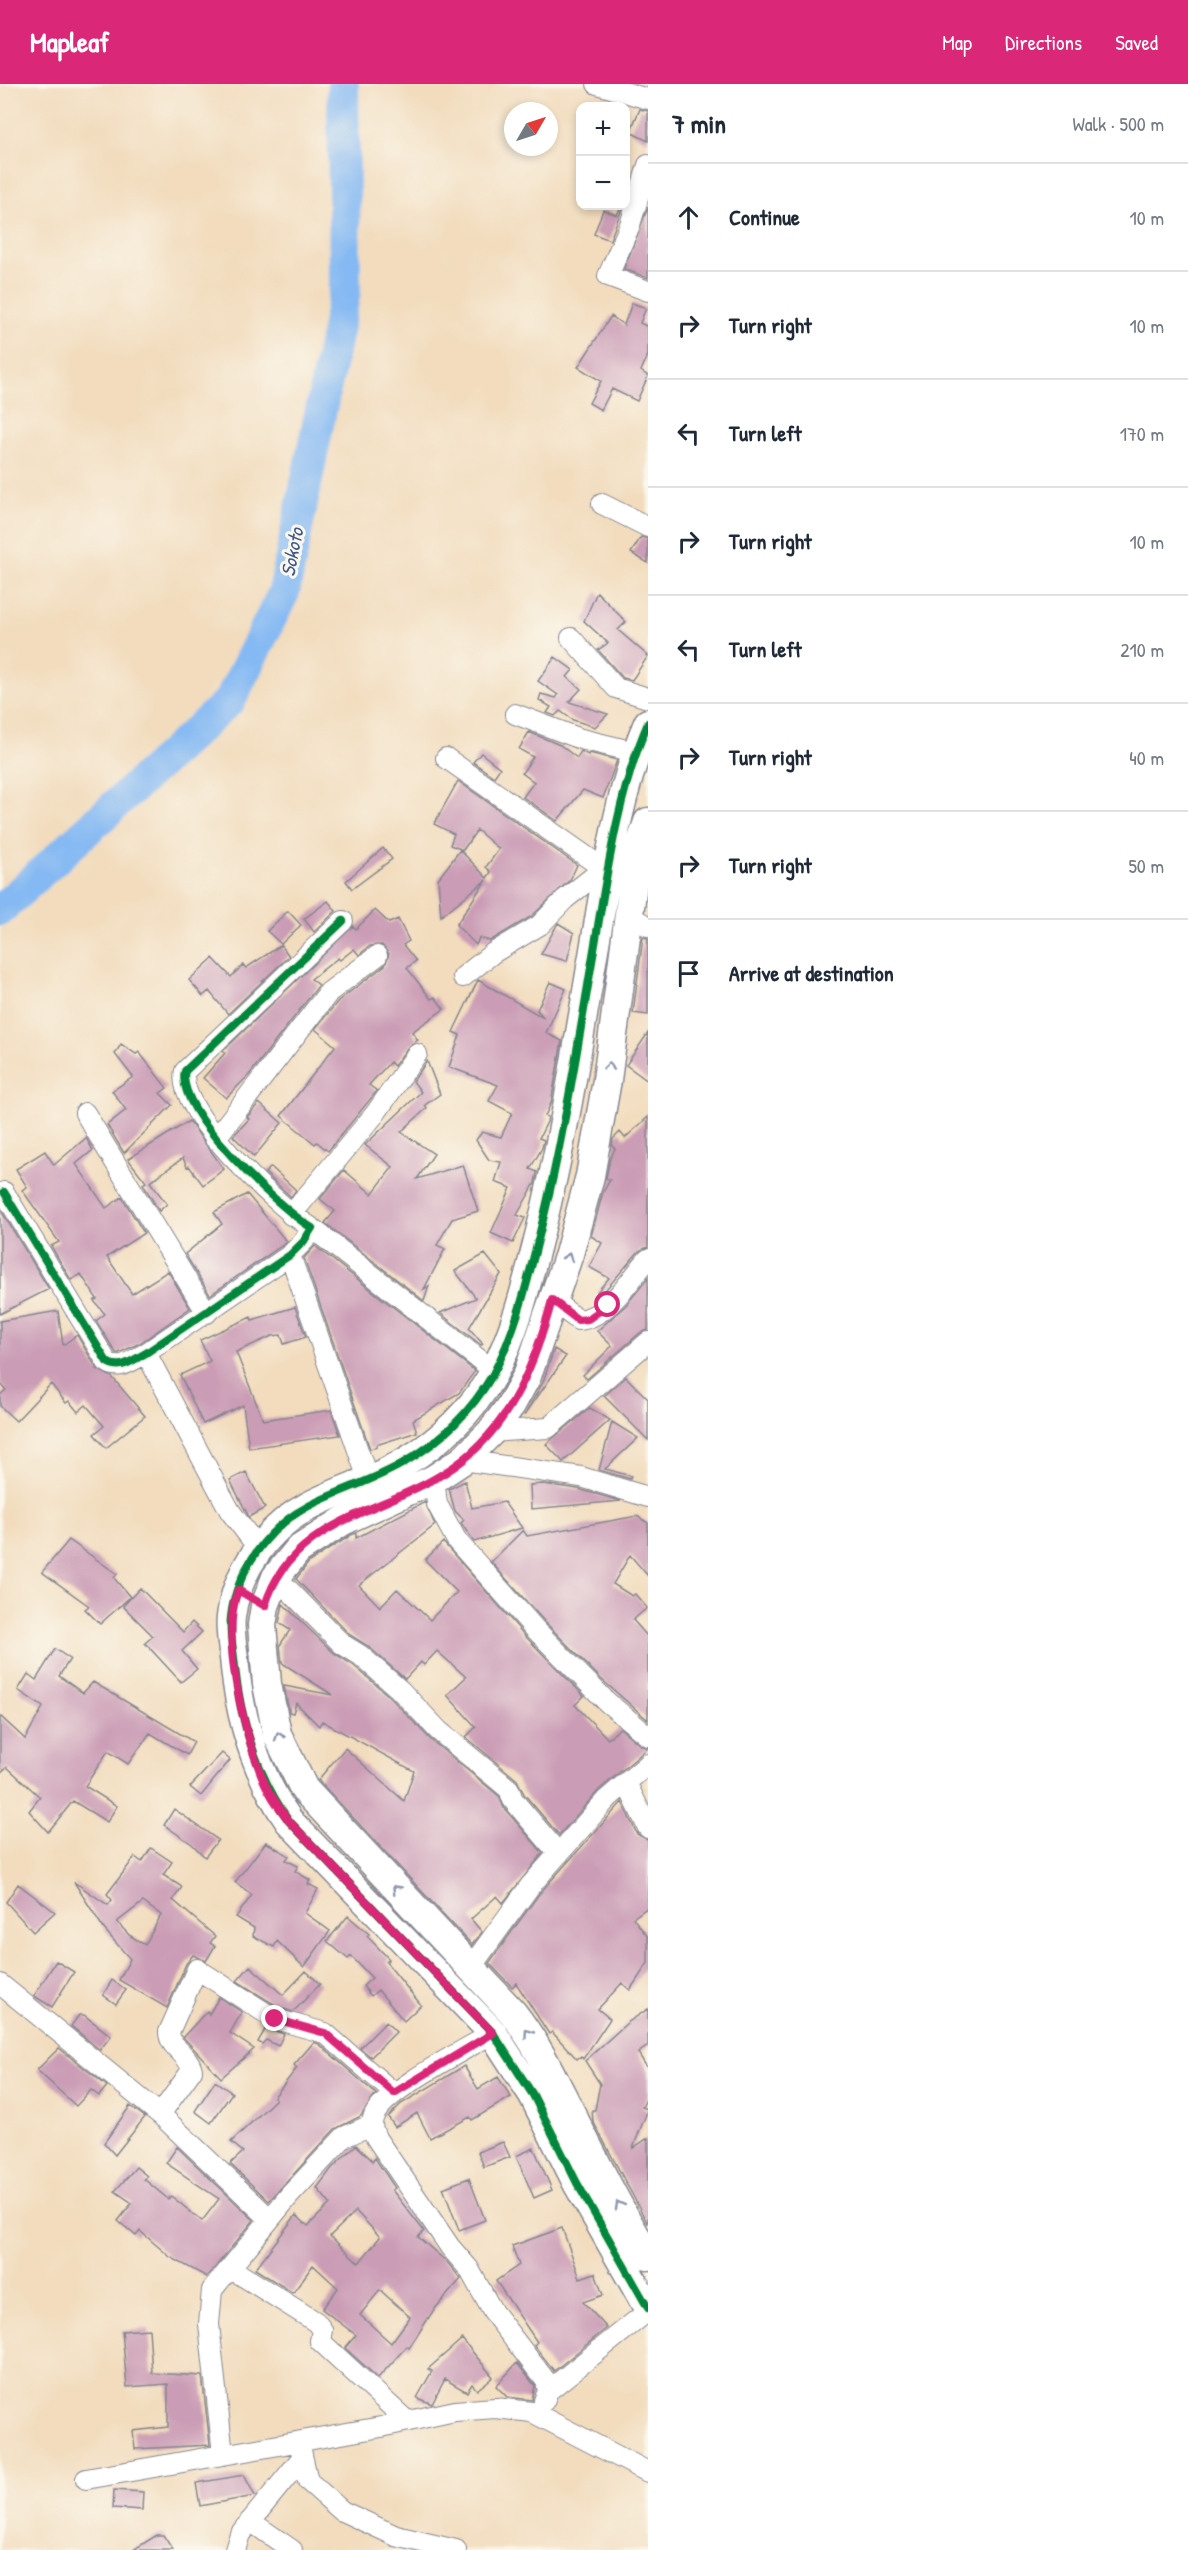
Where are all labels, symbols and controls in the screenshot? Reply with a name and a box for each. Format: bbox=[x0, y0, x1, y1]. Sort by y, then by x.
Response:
text: Mapleaf bbox=[30, 23, 109, 61]
text: Map bbox=[942, 28, 972, 57]
text: Directions bbox=[1005, 28, 1082, 57]
text: Saved bbox=[1115, 28, 1158, 57]
north arrow bbox=[504, 102, 558, 156]
map controls bbox=[576, 102, 630, 210]
button: + bbox=[576, 102, 630, 156]
text: 7 min bbox=[672, 106, 726, 141]
text: Walk · 500 m bbox=[1072, 110, 1164, 137]
button: − bbox=[576, 156, 630, 210]
icon: ahead bbox=[672, 201, 705, 234]
text: Continue bbox=[729, 202, 800, 232]
text: 10 m bbox=[1130, 204, 1164, 231]
icon: right bbox=[672, 309, 705, 342]
text: Turn right bbox=[729, 310, 812, 340]
text: 10 m bbox=[1130, 312, 1164, 339]
icon: left bbox=[672, 417, 705, 450]
text: Turn left bbox=[729, 418, 802, 448]
text: 170 m bbox=[1120, 420, 1164, 447]
water label: Sokoto bbox=[274, 524, 310, 578]
icon: right bbox=[672, 525, 705, 558]
text: Turn right bbox=[729, 526, 812, 556]
text: 10 m bbox=[1130, 528, 1164, 555]
icon: left bbox=[672, 633, 705, 666]
text: Turn left bbox=[729, 634, 802, 664]
text: 210 m bbox=[1120, 636, 1164, 663]
icon: right bbox=[672, 741, 705, 774]
text: Turn right bbox=[729, 742, 812, 772]
text: 40 m bbox=[1129, 744, 1164, 771]
icon: right bbox=[672, 849, 705, 882]
text: Turn right bbox=[729, 850, 812, 880]
text: 50 m bbox=[1128, 852, 1164, 879]
icon: arrive bbox=[672, 957, 705, 990]
text: Arrive at destination bbox=[729, 958, 894, 988]
one-way arrow bbox=[602, 1062, 614, 1071]
one-way arrow bbox=[560, 1252, 573, 1262]
route start bbox=[594, 1291, 620, 1317]
one-way arrow bbox=[273, 1731, 286, 1742]
one-way arrow bbox=[392, 1886, 403, 1896]
route end bbox=[261, 2005, 287, 2031]
one-way arrow bbox=[524, 2028, 535, 2039]
one-way arrow bbox=[615, 2201, 626, 2211]

